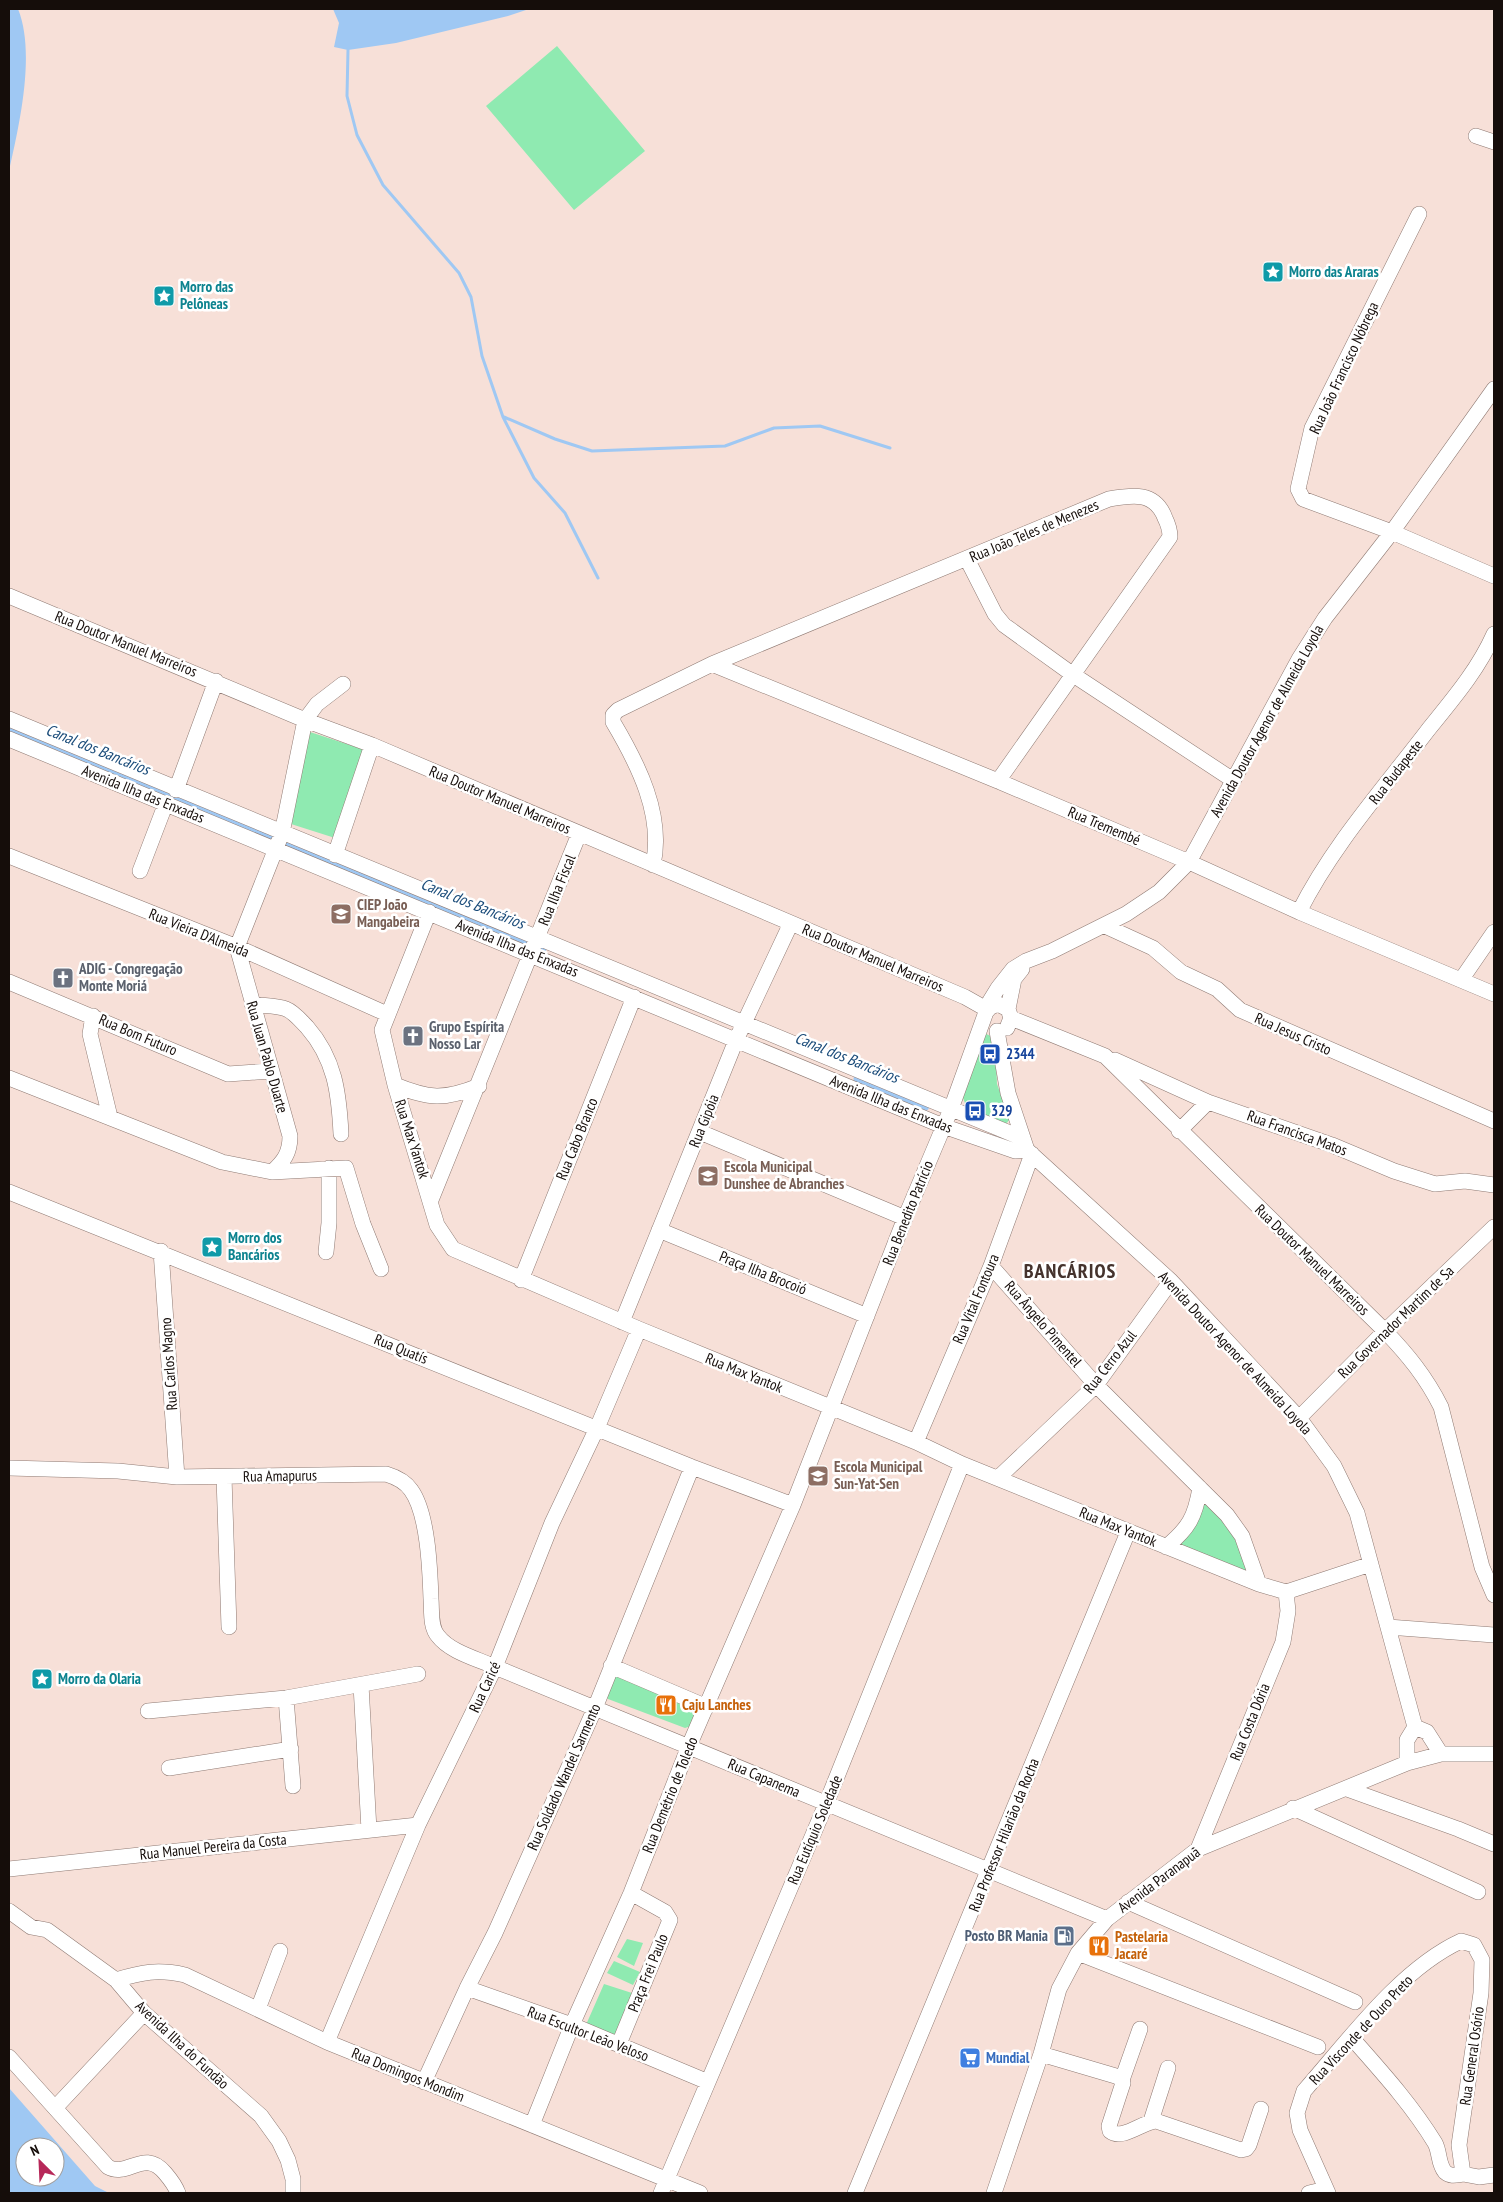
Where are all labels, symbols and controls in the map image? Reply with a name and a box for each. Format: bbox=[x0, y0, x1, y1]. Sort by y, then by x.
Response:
place icon: Morro das Araras bbox=[1261, 260, 1285, 284]
place label: Morro das Araras bbox=[1289, 262, 1379, 281]
place label: Morro das Pelôneas bbox=[180, 277, 233, 313]
place icon: Morro das Pelôneas bbox=[152, 284, 176, 308]
street label: Rua João Francisco Nóbrega bbox=[1305, 299, 1383, 437]
street label: Rua João Teles de Menezes bbox=[966, 495, 1101, 566]
street label: Rua Doutor Manuel Marreiros bbox=[52, 606, 200, 681]
street label: Avenida Doutor Agenor de Almeida Loyola bbox=[1206, 621, 1327, 820]
water label: Canal dos Bancários bbox=[43, 719, 154, 779]
street label: Rua Budapeste bbox=[1364, 736, 1427, 808]
street label: Avenida Ilha das Enxadas bbox=[79, 760, 207, 827]
street label: Rua Doutor Manuel Marreiros bbox=[427, 761, 574, 838]
street label: Rua Tremembé bbox=[1065, 802, 1143, 849]
street label: Rua Ilha Fiscal bbox=[534, 851, 580, 928]
water label: Canal dos Bancários bbox=[418, 873, 529, 933]
place label: CIEP João Mangabeira bbox=[357, 895, 420, 931]
school or university icon: CIEP João Mangabeira bbox=[329, 902, 353, 926]
street label: Rua Vieira D'Almeida bbox=[146, 904, 252, 961]
street label: Avenida Ilha das Enxadas bbox=[453, 914, 581, 981]
street label: Rua Doutor Manuel Marreiros bbox=[800, 919, 947, 996]
place label: ADIG - Congregação Monte Moriá bbox=[78, 959, 183, 995]
church icon: ADIG - Congregação Monte Moriá bbox=[51, 966, 75, 990]
street label: Rua Juan Pablo Duarte bbox=[242, 999, 293, 1115]
street label: Rua Jesus Cristo bbox=[1252, 1008, 1335, 1059]
street label: Rua Bom Futuro bbox=[96, 1010, 180, 1060]
place label: Grupo Espírita Nosso Lar bbox=[429, 1017, 504, 1053]
church icon: Grupo Espírita Nosso Lar bbox=[401, 1024, 425, 1048]
water label: Canal dos Bancários bbox=[792, 1027, 903, 1087]
bus stop icon: 2344 bbox=[978, 1042, 1002, 1066]
place label: 2344 bbox=[1006, 1044, 1035, 1063]
street label: Avenida Ilha das Enxadas bbox=[827, 1070, 955, 1137]
street label: Rua Gipóia bbox=[684, 1091, 723, 1150]
street label: Rua Cabo Branco bbox=[551, 1095, 602, 1183]
street label: Rua Max Yantok bbox=[391, 1097, 434, 1181]
bus stop icon: 329 bbox=[963, 1099, 987, 1123]
place label: 329 bbox=[991, 1101, 1013, 1120]
street label: Rua Francisca Matos bbox=[1245, 1106, 1350, 1159]
place label: Escola Municipal Dunshee de Abranches bbox=[724, 1157, 844, 1193]
street label: Rua Benedito Patrício bbox=[878, 1158, 937, 1268]
school or university icon: Escola Municipal Dunshee de Abranches bbox=[696, 1164, 720, 1188]
street label: Rua Doutor Manuel Marreiros bbox=[1251, 1200, 1374, 1319]
place label: Morro dos Bancários bbox=[228, 1228, 282, 1264]
place icon: Morro dos Bancários bbox=[200, 1235, 224, 1259]
street label: Praça Ilha Brocoió bbox=[717, 1246, 810, 1299]
street label: Rua Vital Fontoura bbox=[948, 1251, 1003, 1347]
district label: BANCÁRIOS bbox=[1024, 1258, 1116, 1284]
street label: Rua Governador Martim de Sa bbox=[1334, 1261, 1458, 1382]
street label: Avenida Doutor Agenor de Almeida Loyola bbox=[1154, 1267, 1316, 1438]
street label: Rua Ângelo Pimentel bbox=[1001, 1277, 1086, 1371]
street label: Rua Carlos Magno bbox=[156, 1317, 181, 1411]
street label: Rua Cerro Azul bbox=[1079, 1326, 1141, 1397]
street label: Rua Quatís bbox=[372, 1329, 431, 1368]
street label: Rua Max Yantok bbox=[703, 1348, 786, 1397]
place label: Escola Municipal Sun-Yat-Sen bbox=[834, 1457, 923, 1493]
school or university icon: Escola Municipal Sun-Yat-Sen bbox=[806, 1464, 830, 1488]
street label: Rua Amapurus bbox=[243, 1465, 317, 1486]
street label: Rua Max Yantok bbox=[1077, 1502, 1160, 1551]
street label: Rua Caricé bbox=[464, 1658, 505, 1715]
place icon: Morro da Olaria bbox=[30, 1667, 54, 1691]
place label: Morro da Olaria bbox=[58, 1669, 141, 1688]
street label: Rua Costa Dória bbox=[1225, 1680, 1274, 1763]
restaurant icon: Caju Lanches bbox=[654, 1693, 678, 1717]
place label: Caju Lanches bbox=[682, 1695, 751, 1714]
street label: Rua Soldado Wandel Sarmento bbox=[523, 1700, 605, 1853]
street label: Rua Demétrio de Toledo bbox=[638, 1734, 702, 1856]
street label: Rua Capanema bbox=[725, 1754, 803, 1801]
street label: Rua Professor Hilarião da Rocha bbox=[964, 1755, 1043, 1914]
street label: Rua Eutíquio Soledade bbox=[783, 1772, 846, 1887]
street label: Rua Manuel Pereira da Costa bbox=[139, 1829, 287, 1864]
street label: Avenida Paranapuã bbox=[1114, 1842, 1204, 1917]
fuel station icon: Posto BR Mania bbox=[1052, 1924, 1076, 1948]
place label: Posto BR Mania bbox=[965, 1926, 1048, 1945]
place label: Pastelaria Jacaré bbox=[1114, 1927, 1168, 1963]
street label: Praça Frei Paulo bbox=[623, 1931, 672, 2015]
restaurant icon: Pastelaria Jacaré bbox=[1087, 1934, 1111, 1958]
street label: Rua Visconde de Ouro Preto bbox=[1305, 1971, 1416, 2089]
street label: Avenida Ilha do Fundão bbox=[131, 1996, 233, 2093]
street label: Rua Escultor Leão Veloso bbox=[525, 2002, 652, 2065]
street label: Rua General Osório bbox=[1455, 2005, 1488, 2107]
street label: Rua Domingos Mondim bbox=[349, 2043, 467, 2106]
supermarket icon: Mundial bbox=[958, 2046, 982, 2070]
place label: Mundial bbox=[986, 2048, 1030, 2067]
north arrow bbox=[15, 2137, 65, 2187]
text: N bbox=[28, 2140, 42, 2160]

